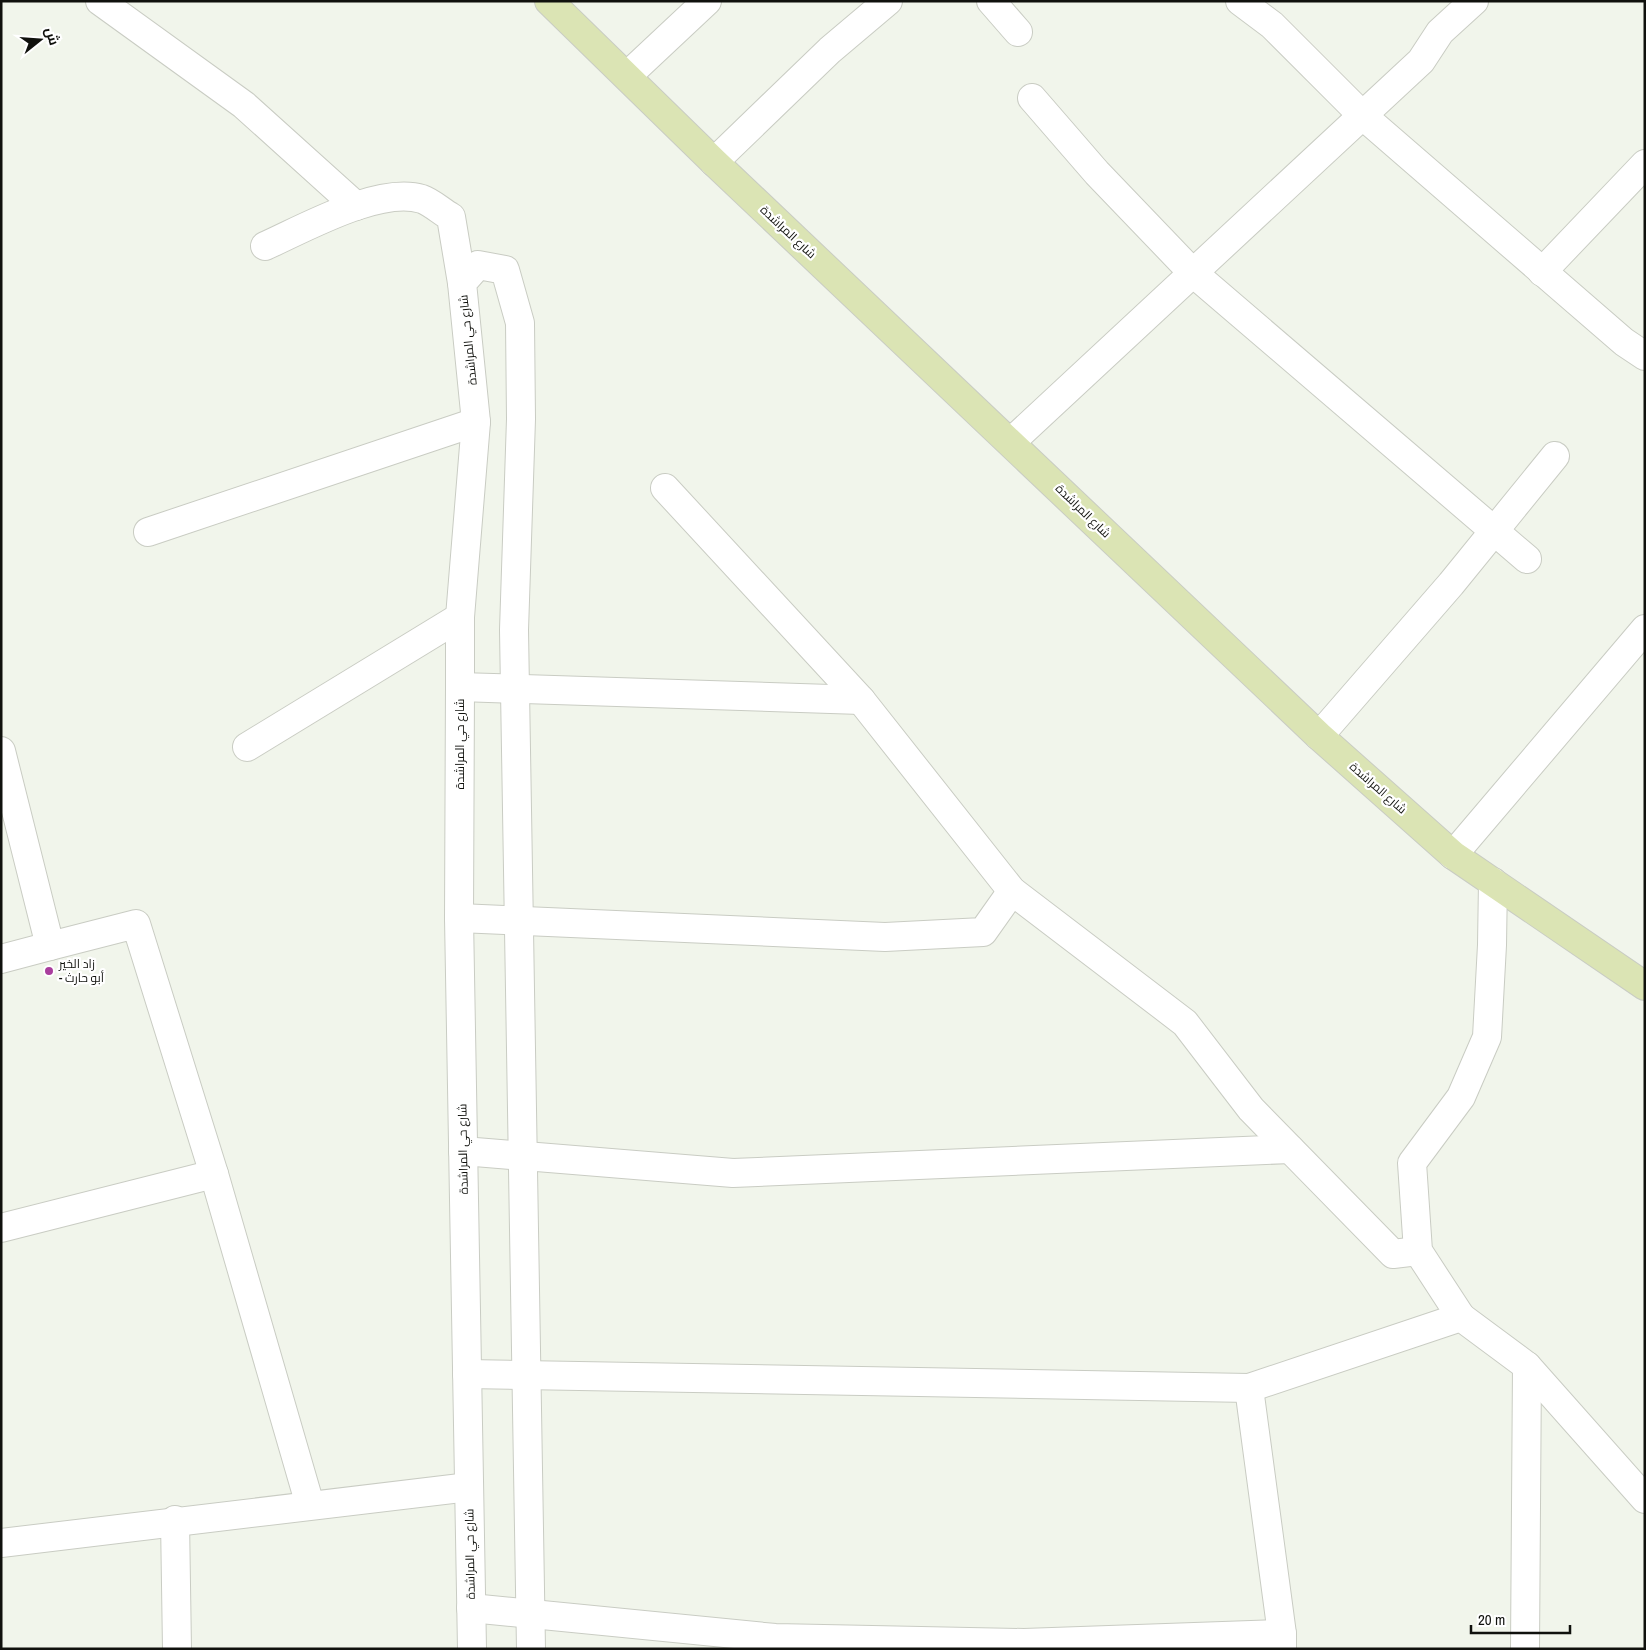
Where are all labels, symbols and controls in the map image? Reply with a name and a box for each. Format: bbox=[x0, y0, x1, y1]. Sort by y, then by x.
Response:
north arrow bbox=[15, 15, 65, 65]
text: ش bbox=[41, 25, 64, 47]
street label: شارع المراشدة bbox=[757, 202, 819, 262]
street label: شارع حي المراشدة bbox=[455, 294, 483, 386]
street label: شارع المراشدة bbox=[1052, 481, 1114, 541]
street label: شارع حي المراشدة bbox=[452, 699, 470, 789]
street label: شارع المراشدة bbox=[1346, 759, 1410, 817]
place label: زاد الخير - أبو حارث bbox=[58, 956, 104, 986]
marker: زاد الخير - أبو حارث bbox=[43, 965, 55, 977]
street label: شارع حي المراشدة bbox=[454, 1103, 474, 1195]
street label: شارع حي المراشدة bbox=[461, 1508, 481, 1600]
scale bar bbox=[1471, 1602, 1570, 1634]
text: 20 m bbox=[1478, 1609, 1505, 1630]

